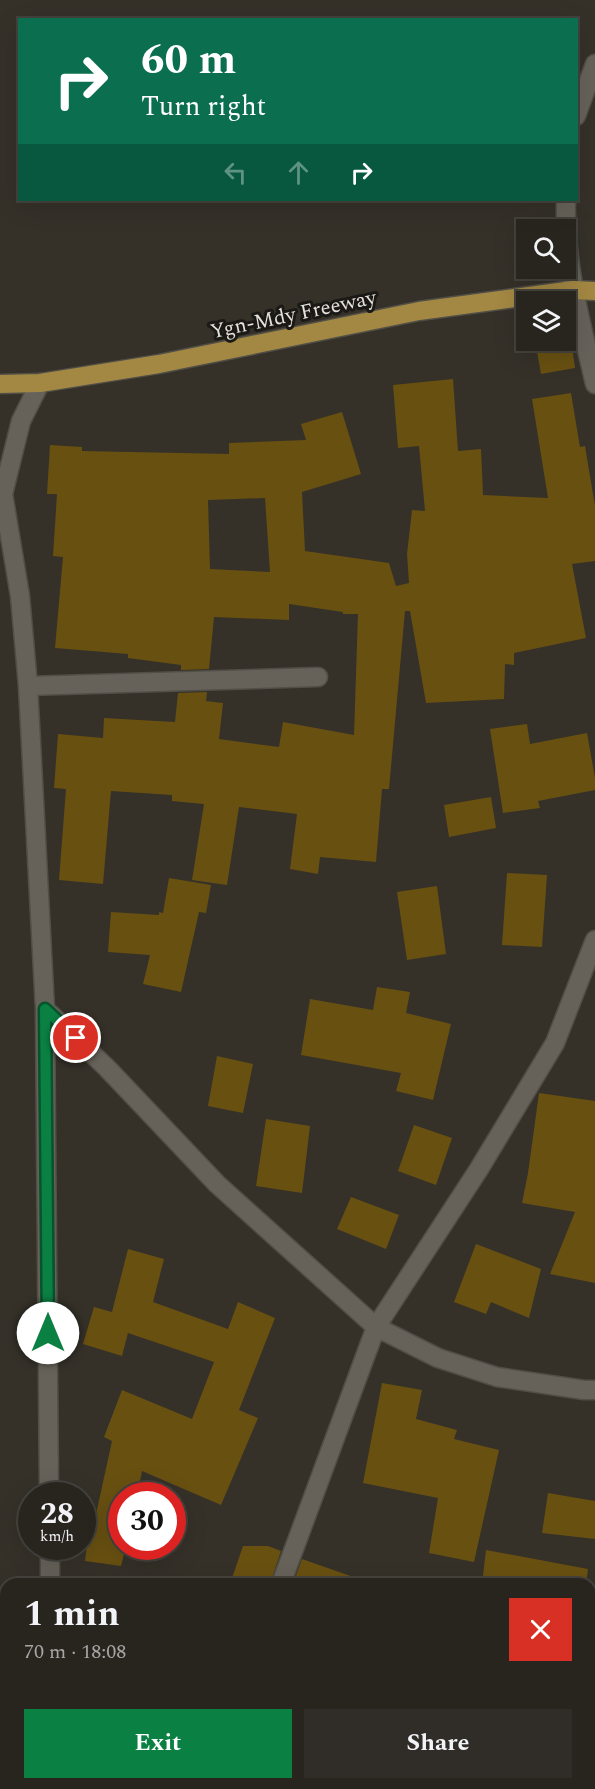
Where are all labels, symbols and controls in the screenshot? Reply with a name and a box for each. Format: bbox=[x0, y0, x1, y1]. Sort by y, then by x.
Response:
text: 60 m bbox=[141, 29, 236, 92]
icon: right bbox=[42, 42, 120, 120]
text: Turn right bbox=[141, 86, 266, 128]
icon: left bbox=[219, 156, 252, 189]
icon: ahead bbox=[282, 156, 315, 189]
icon: right bbox=[345, 156, 378, 189]
map controls bbox=[516, 219, 576, 351]
button: search bbox=[516, 219, 576, 279]
street label: Ygn-Mdy Freeway bbox=[207, 282, 380, 348]
button: layers bbox=[516, 291, 576, 351]
pin bbox=[50, 1012, 101, 1063]
icon: arrive bbox=[59, 1021, 92, 1054]
position arrow bbox=[16, 1301, 80, 1365]
speed limit sign: 30 bbox=[108, 1482, 186, 1560]
text: 28 bbox=[40, 1491, 74, 1537]
text: km/h bbox=[40, 1525, 74, 1548]
text: 1 min bbox=[24, 1587, 120, 1642]
button: close bbox=[509, 1598, 572, 1661]
text: 70 m · 18:08 bbox=[24, 1637, 126, 1667]
button: Exit bbox=[24, 1709, 292, 1778]
button: Share bbox=[304, 1709, 572, 1778]

